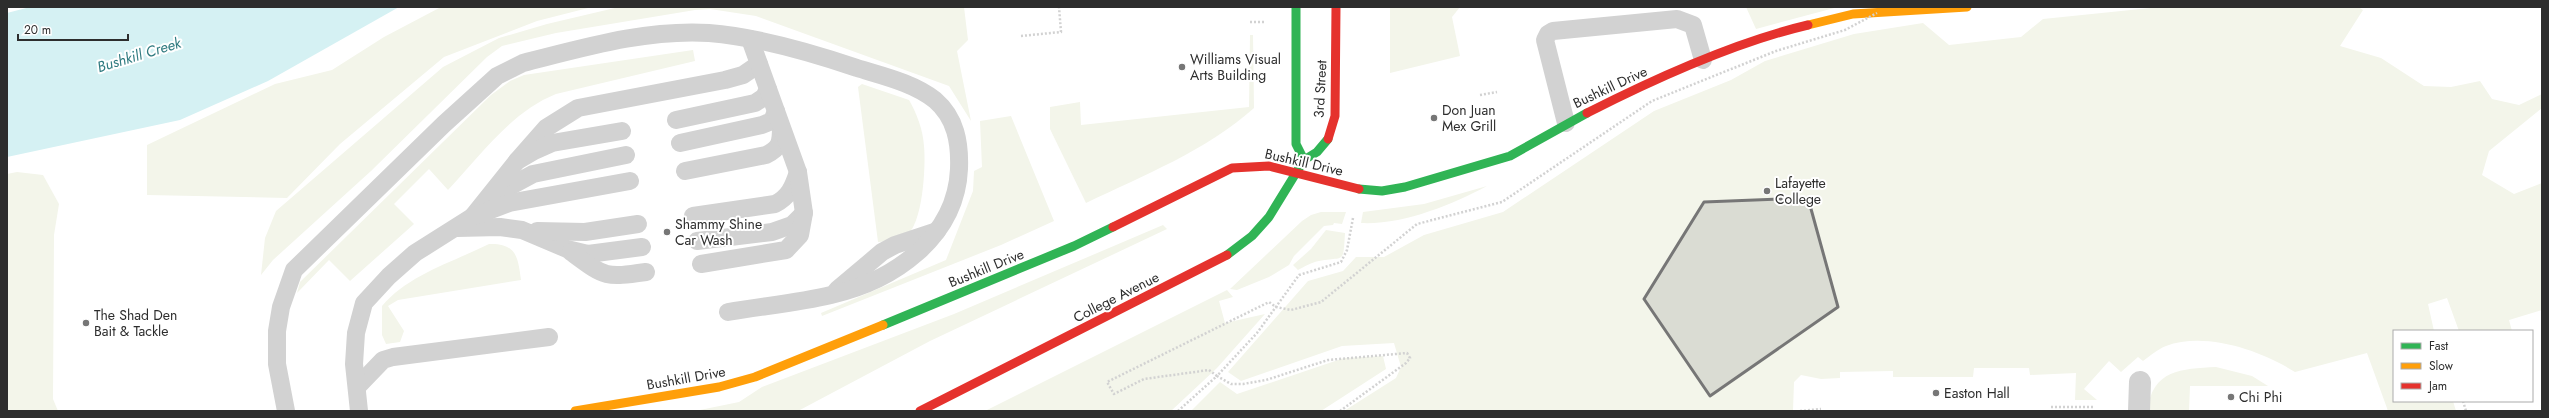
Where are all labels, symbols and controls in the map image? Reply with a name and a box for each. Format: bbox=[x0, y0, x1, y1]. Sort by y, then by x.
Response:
scale bar bbox=[18, 16, 128, 42]
text: 20 m bbox=[24, 21, 51, 39]
water label: Bushkill Creek bbox=[94, 32, 184, 78]
place label: Williams Visual Arts Building bbox=[1190, 49, 1281, 85]
street label: 3rd Street bbox=[1308, 59, 1332, 118]
street label: Bushkill Drive bbox=[1570, 61, 1650, 113]
marker: Williams Visual Arts Building bbox=[1177, 62, 1187, 72]
place label: Don Juan Mex Grill bbox=[1442, 100, 1496, 136]
marker: Don Juan Mex Grill bbox=[1429, 113, 1439, 123]
street label: Bushkill Drive bbox=[1263, 143, 1345, 181]
place label: Lafayette College bbox=[1775, 173, 1826, 209]
marker: Lafayette College bbox=[1762, 186, 1772, 196]
place label: Shammy Shine Car Wash bbox=[675, 214, 762, 250]
marker: Shammy Shine Car Wash bbox=[662, 227, 672, 237]
street label: Bushkill Drive bbox=[945, 244, 1027, 292]
street label: College Avenue bbox=[1070, 267, 1162, 327]
place label: The Shad Den Bait & Tackle bbox=[94, 305, 177, 341]
marker: The Shad Den Bait & Tackle bbox=[81, 318, 91, 328]
legend bbox=[2393, 330, 2533, 402]
text: Fast bbox=[2429, 337, 2448, 355]
text: Slow bbox=[2429, 357, 2454, 375]
street label: Bushkill Drive bbox=[645, 361, 727, 395]
text: Jam bbox=[2427, 377, 2447, 395]
place label: Easton Hall bbox=[1944, 383, 2010, 403]
place label: Chi Phi bbox=[2239, 387, 2282, 407]
marker: Easton Hall bbox=[1931, 388, 1941, 398]
marker: Chi Phi bbox=[2226, 392, 2236, 402]

